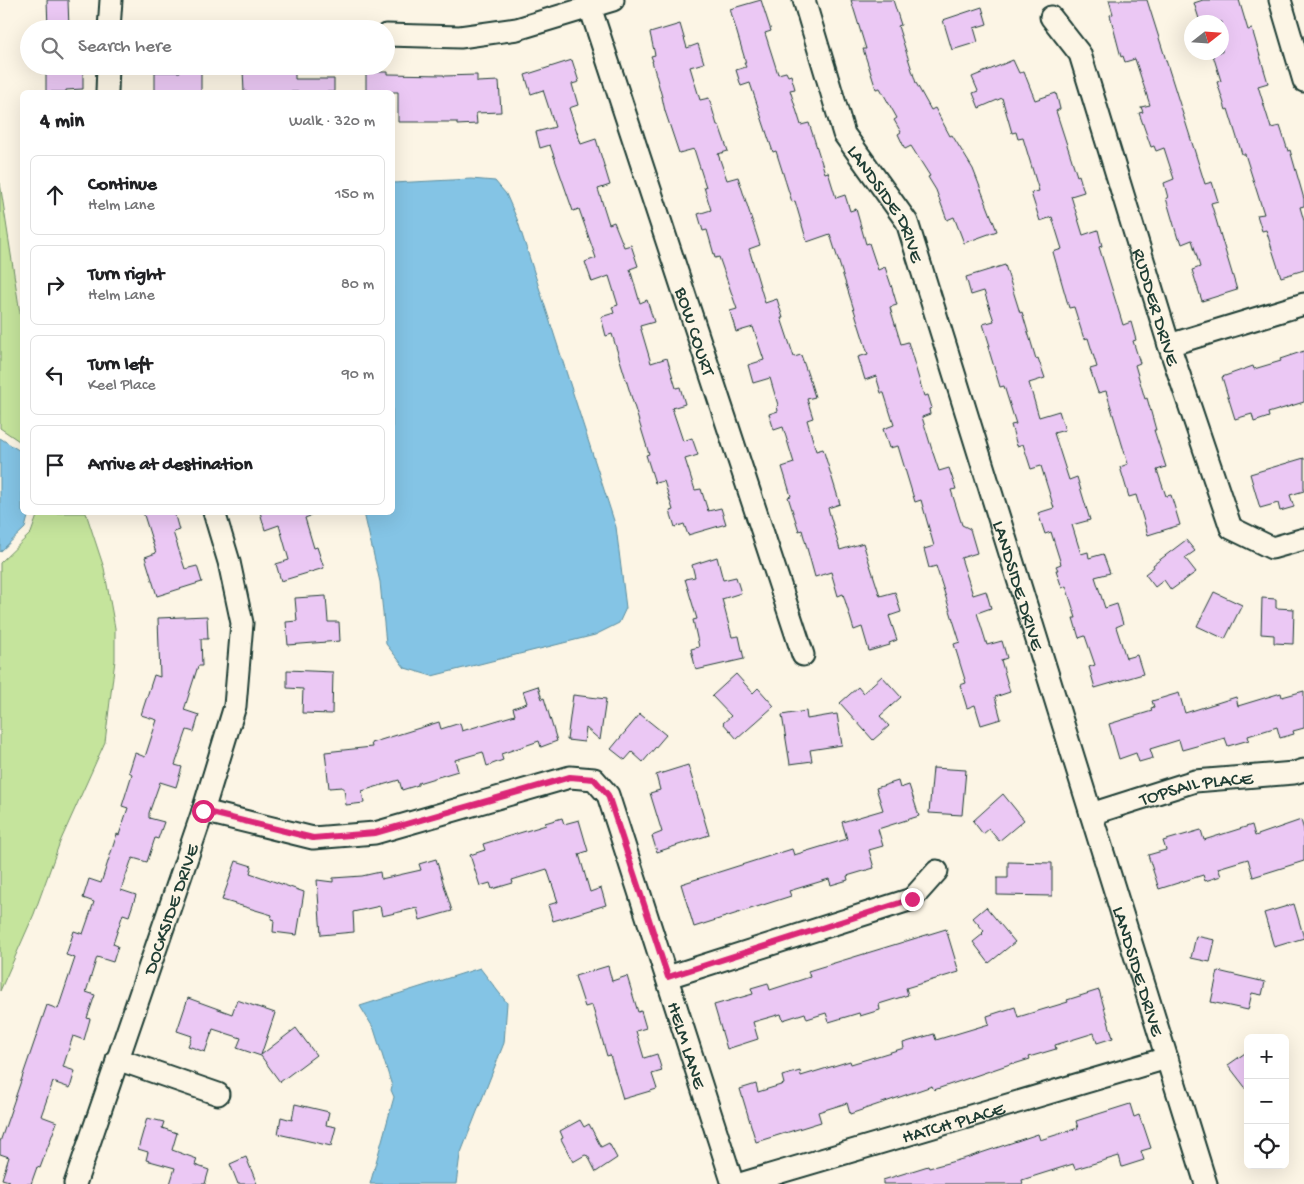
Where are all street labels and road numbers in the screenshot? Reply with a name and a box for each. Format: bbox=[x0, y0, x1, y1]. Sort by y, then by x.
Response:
street label: LANDSIDE DRIVE bbox=[840, 141, 927, 267]
street label: RUDDER DRIVE bbox=[1125, 246, 1183, 370]
street label: BOW COURT bbox=[668, 284, 719, 380]
street label: LANDSIDE DRIVE bbox=[985, 518, 1048, 655]
street label: TOPSAIL PLACE bbox=[1136, 768, 1255, 813]
street label: DOCKSIDE DRIVE bbox=[139, 841, 206, 980]
street label: LANDSIDE DRIVE bbox=[1105, 904, 1168, 1040]
street label: HELM LANE bbox=[660, 1000, 710, 1093]
street label: HATCH PLACE bbox=[900, 1098, 1009, 1151]

